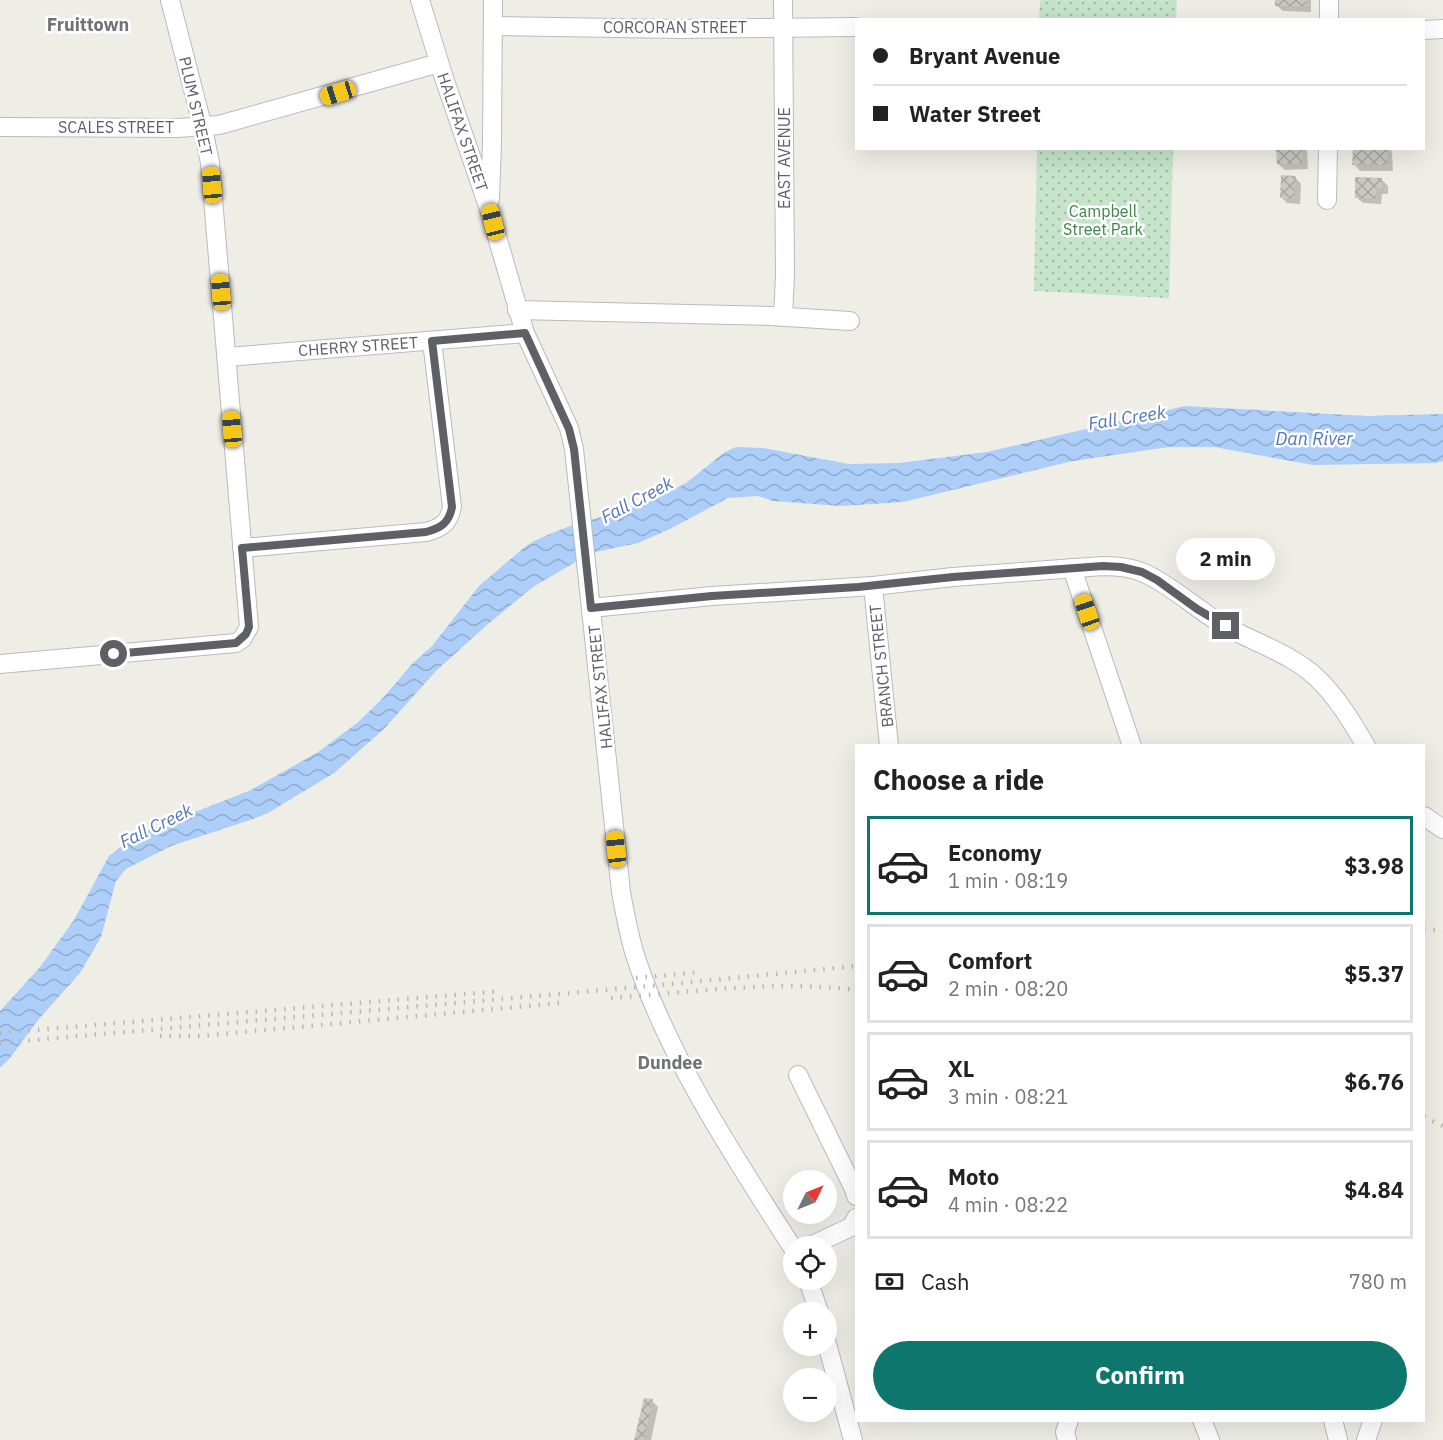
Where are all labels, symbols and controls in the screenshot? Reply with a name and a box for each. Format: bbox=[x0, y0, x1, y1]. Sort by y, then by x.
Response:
district label: Fruittown bbox=[47, 13, 129, 36]
street label: CORCORAN STREET bbox=[603, 17, 747, 37]
text: Bryant Avenue bbox=[909, 41, 1060, 70]
street label: PLUM STREET bbox=[175, 54, 217, 158]
street label: HALIFAX STREET bbox=[433, 70, 493, 194]
car bbox=[318, 79, 358, 107]
text: Water Street bbox=[909, 99, 1041, 128]
street label: EAST AVENUE bbox=[774, 107, 794, 209]
street label: SCALES STREET bbox=[58, 117, 174, 137]
car bbox=[201, 166, 223, 204]
park label: Campbell Street Park bbox=[1063, 201, 1144, 239]
car bbox=[480, 202, 506, 242]
car bbox=[210, 273, 232, 311]
street label: CHERRY STREET bbox=[297, 332, 419, 360]
water label: Fall Creek bbox=[1086, 400, 1168, 435]
car bbox=[221, 410, 243, 448]
water label: Dan River bbox=[1276, 427, 1353, 450]
water label: Fall Creek bbox=[597, 471, 677, 528]
callout: 2 min bbox=[1176, 539, 1276, 581]
text: 2 min bbox=[1199, 545, 1252, 572]
car bbox=[1073, 592, 1101, 632]
street label: BRANCH STREET bbox=[865, 604, 897, 728]
route end bbox=[1212, 612, 1239, 639]
street label: HALIFAX STREET bbox=[584, 624, 616, 750]
route start bbox=[100, 640, 127, 667]
text: Choose a ride bbox=[873, 762, 1044, 797]
water label: Fall Creek bbox=[116, 798, 197, 853]
car bbox=[605, 830, 627, 868]
text: Economy bbox=[948, 838, 1042, 867]
icon: car bbox=[876, 839, 930, 893]
text: $3.98 bbox=[1344, 851, 1404, 880]
text: 1 min · 08:19 bbox=[948, 867, 1068, 894]
text: Comfort bbox=[948, 946, 1032, 975]
icon: car bbox=[876, 947, 930, 1001]
text: $5.37 bbox=[1344, 959, 1404, 988]
text: 2 min · 08:20 bbox=[948, 975, 1068, 1002]
district label: Dundee bbox=[637, 1051, 703, 1074]
text: XL bbox=[948, 1054, 974, 1083]
icon: car bbox=[876, 1055, 930, 1109]
text: $6.76 bbox=[1344, 1067, 1404, 1096]
text: 3 min · 08:21 bbox=[948, 1083, 1068, 1110]
text: Moto bbox=[948, 1162, 999, 1191]
icon: car bbox=[876, 1163, 930, 1217]
north arrow bbox=[783, 1170, 837, 1224]
map controls bbox=[783, 1170, 837, 1422]
text: $4.84 bbox=[1344, 1175, 1404, 1204]
text: 4 min · 08:22 bbox=[948, 1191, 1068, 1218]
button: locate bbox=[783, 1236, 837, 1290]
icon: cash bbox=[873, 1265, 906, 1298]
text: Cash bbox=[921, 1267, 970, 1296]
text: 780 m bbox=[1349, 1268, 1407, 1295]
button: + bbox=[783, 1302, 837, 1356]
button: Confirm bbox=[873, 1341, 1407, 1410]
button: − bbox=[783, 1368, 837, 1422]

